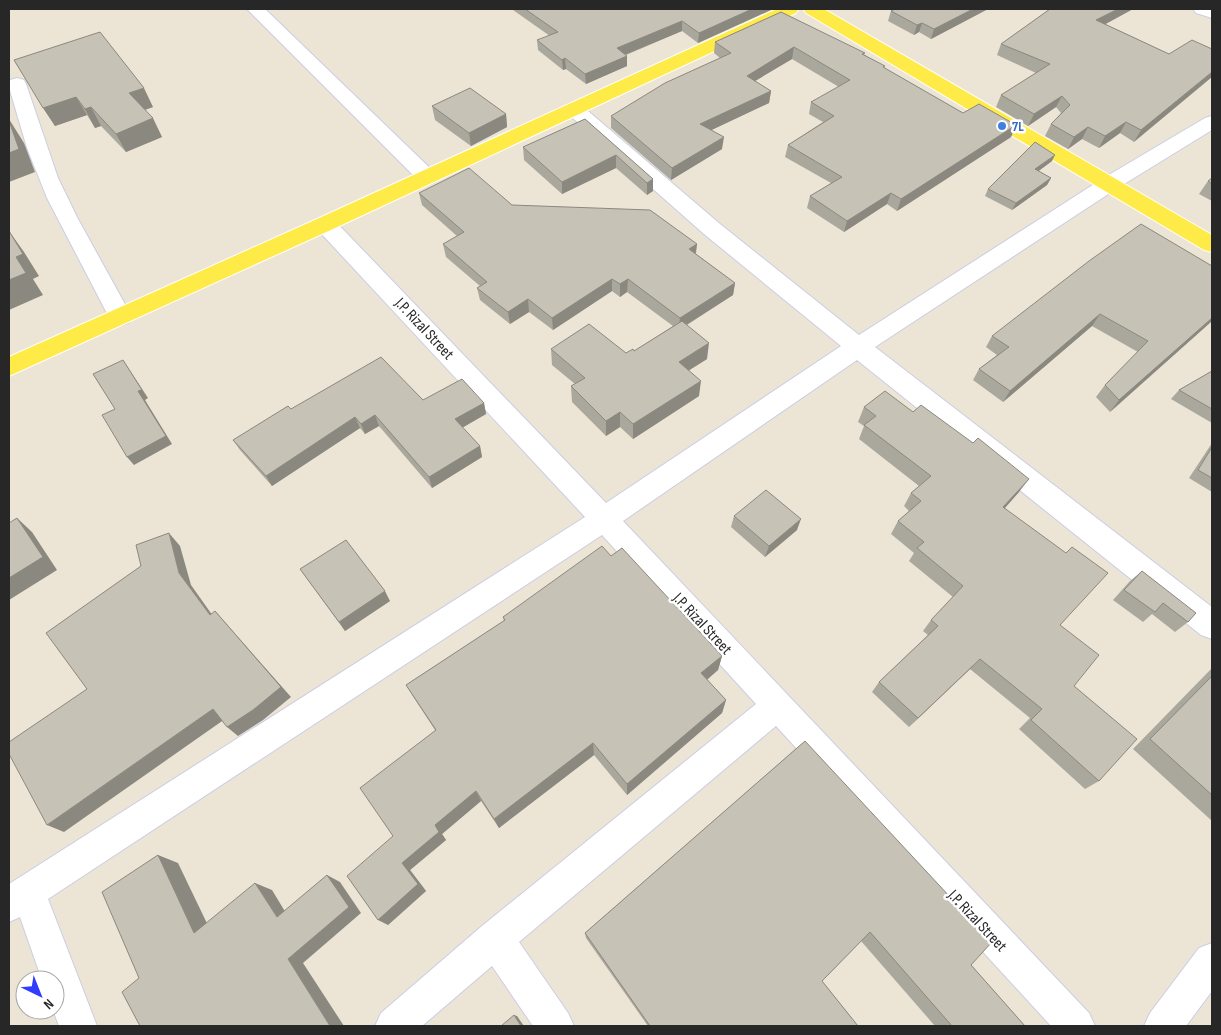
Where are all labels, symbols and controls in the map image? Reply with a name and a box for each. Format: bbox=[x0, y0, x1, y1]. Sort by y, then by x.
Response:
place label: 7L bbox=[1012, 118, 1024, 135]
marker: 7L bbox=[996, 120, 1008, 132]
street label: J.P. Rizal Street bbox=[390, 293, 458, 364]
street label: J.P. Rizal Street bbox=[668, 588, 736, 659]
street label: J.P. Rizal Street bbox=[943, 885, 1011, 956]
north arrow bbox=[15, 970, 65, 1020]
text: N bbox=[40, 995, 57, 1013]

